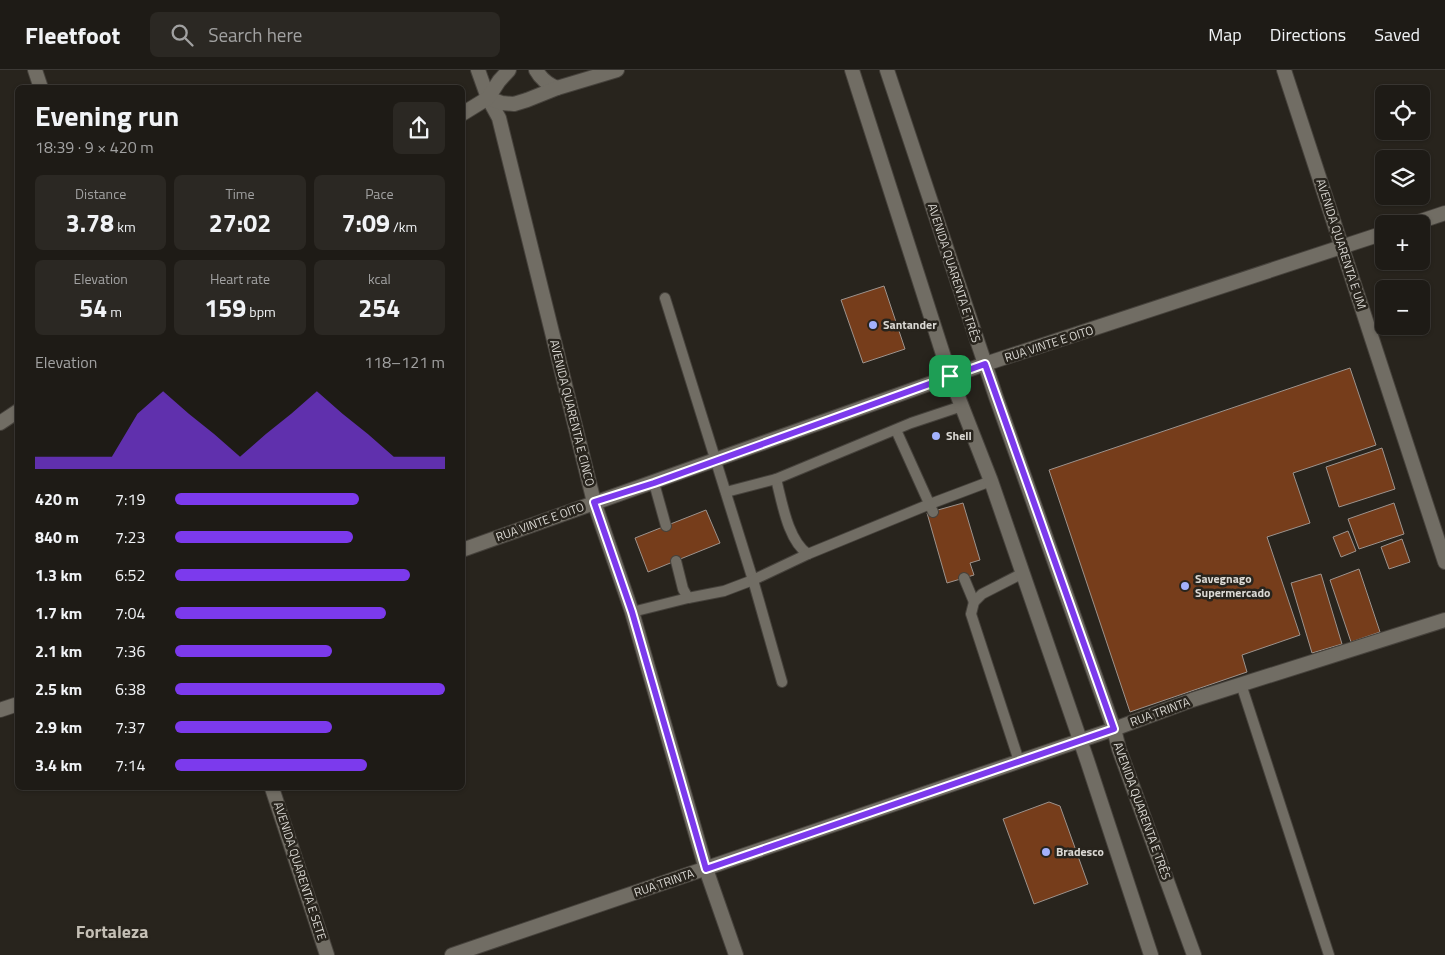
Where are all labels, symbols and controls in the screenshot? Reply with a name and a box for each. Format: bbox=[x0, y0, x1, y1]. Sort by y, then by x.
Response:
search box bbox=[150, 12, 500, 57]
text: Fleetfoot bbox=[25, 17, 120, 53]
text: Search here bbox=[208, 20, 302, 49]
icon: search bbox=[168, 21, 196, 49]
text: Map bbox=[1208, 21, 1242, 48]
text: Directions bbox=[1270, 21, 1346, 48]
text: Saved bbox=[1374, 21, 1420, 48]
map controls bbox=[1375, 85, 1430, 335]
button: locate bbox=[1375, 85, 1430, 140]
text: Evening run bbox=[35, 94, 179, 137]
button: share bbox=[393, 102, 445, 154]
text: 18:39 · 9 × 420 m bbox=[35, 135, 154, 159]
button: layers bbox=[1375, 150, 1430, 205]
street label: AVENIDA QUARENTA E UM bbox=[1311, 176, 1372, 312]
text: Distance bbox=[75, 183, 126, 204]
text: Time bbox=[225, 183, 255, 204]
text: Pace bbox=[365, 183, 393, 204]
street label: AVENIDA QUARENTA E TRÊS bbox=[923, 201, 986, 345]
text: 3.78 bbox=[66, 204, 114, 242]
text: 27:02 bbox=[209, 204, 271, 242]
text: 7:09 bbox=[341, 204, 390, 242]
button: + bbox=[1375, 215, 1430, 270]
text: km bbox=[114, 216, 136, 237]
text: /km bbox=[390, 216, 417, 237]
text: Elevation bbox=[73, 268, 128, 289]
text: Heart rate bbox=[210, 268, 270, 289]
text: kcal bbox=[368, 268, 391, 289]
button: − bbox=[1375, 280, 1430, 335]
text: 54 bbox=[79, 289, 107, 327]
text: 159 bbox=[204, 289, 246, 327]
text: 254 bbox=[358, 289, 400, 327]
text: m bbox=[107, 301, 122, 322]
text: bpm bbox=[246, 301, 276, 322]
place label: Santander bbox=[883, 315, 937, 334]
marker: Santander bbox=[867, 319, 879, 331]
street label: RUA VINTE E OITO bbox=[1002, 320, 1096, 367]
street label: AVENIDA QUARENTA E CINCO bbox=[545, 338, 600, 488]
text: Elevation bbox=[35, 350, 97, 374]
text: 118–121 m bbox=[364, 350, 445, 374]
pin bbox=[929, 355, 971, 397]
icon: arrive bbox=[936, 362, 964, 390]
place label: Shell bbox=[946, 426, 972, 445]
marker: Shell bbox=[930, 430, 942, 442]
text: 420 m bbox=[35, 487, 79, 511]
text: 7:19 bbox=[115, 487, 145, 511]
street label: RUA VINTE E OITO bbox=[493, 497, 587, 546]
text: 840 m bbox=[35, 525, 79, 549]
text: 7:23 bbox=[115, 525, 145, 549]
text: 1.3 km bbox=[35, 563, 82, 587]
text: 6:52 bbox=[115, 563, 145, 587]
place label: Savegnago Supermercado bbox=[1195, 569, 1270, 602]
marker: Savegnago Supermercado bbox=[1179, 580, 1191, 592]
text: 1.7 km bbox=[35, 601, 82, 625]
text: 7:04 bbox=[115, 601, 145, 625]
text: 2.1 km bbox=[35, 639, 82, 663]
text: 7:36 bbox=[115, 639, 145, 663]
text: 2.5 km bbox=[35, 677, 82, 701]
text: 6:38 bbox=[115, 677, 145, 701]
street label: RUA TRINTA bbox=[1127, 692, 1192, 731]
text: 2.9 km bbox=[35, 715, 82, 739]
text: 7:37 bbox=[115, 715, 145, 739]
street label: AVENIDA QUARENTA E TRÊS bbox=[1109, 739, 1176, 882]
text: 3.4 km bbox=[35, 753, 82, 777]
text: 7:14 bbox=[115, 753, 145, 777]
street label: AVENIDA QUARENTA E SETE bbox=[269, 799, 332, 943]
place label: Bradesco bbox=[1056, 842, 1104, 861]
marker: Bradesco bbox=[1040, 846, 1052, 858]
street label: RUA TRINTA bbox=[631, 863, 696, 902]
district label: Fortaleza bbox=[76, 918, 148, 945]

